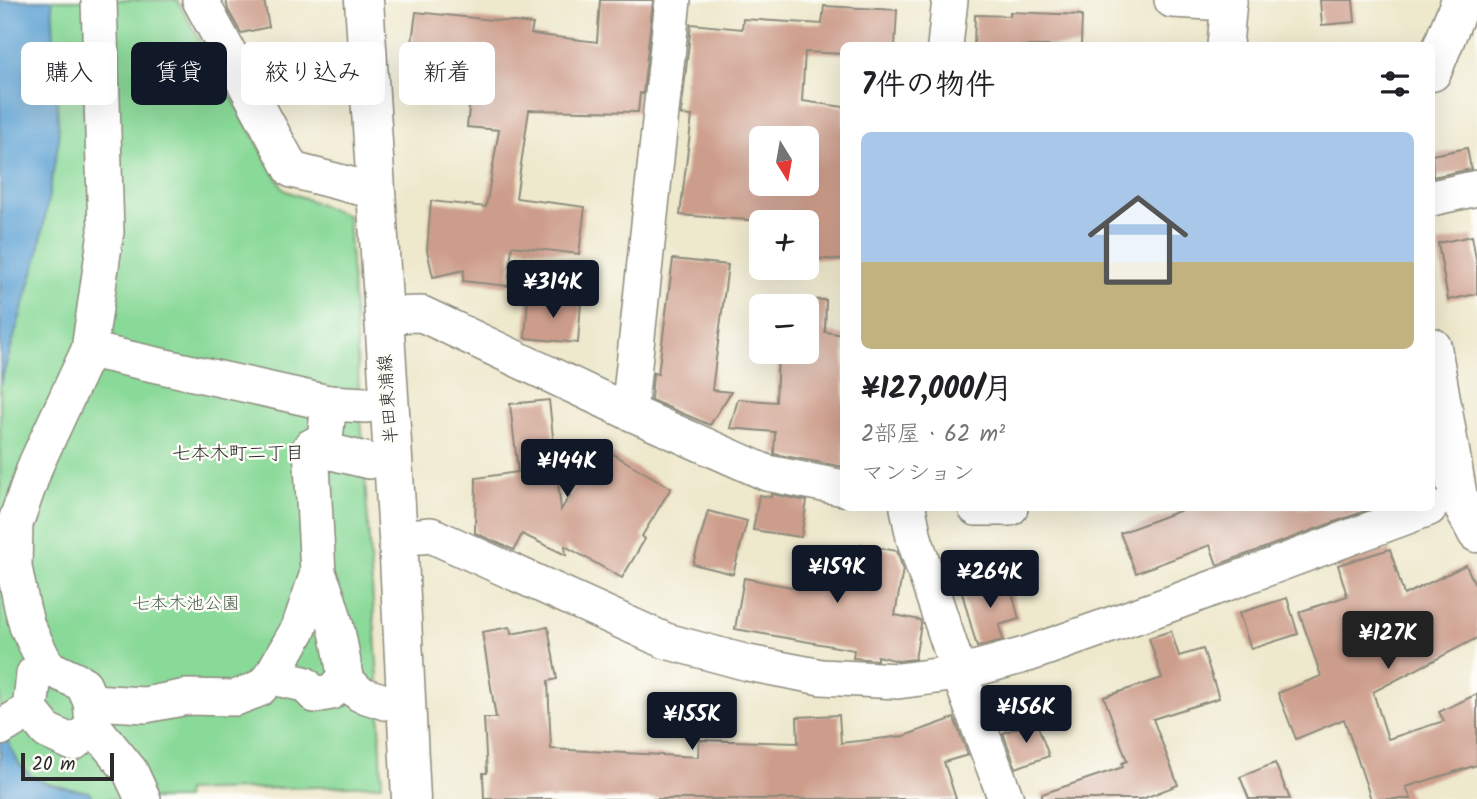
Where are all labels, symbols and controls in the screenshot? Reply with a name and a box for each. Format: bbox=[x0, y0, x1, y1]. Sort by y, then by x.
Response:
chip: 購入 bbox=[21, 42, 117, 105]
chip: 賃貸 bbox=[131, 42, 227, 105]
chip: 絞り込み bbox=[241, 42, 385, 105]
chip: 新着 bbox=[399, 42, 495, 105]
text: 7件の物件 bbox=[861, 62, 995, 110]
icon: filters bbox=[1376, 65, 1414, 103]
north arrow bbox=[749, 126, 819, 196]
map controls bbox=[749, 126, 819, 364]
icon: home bbox=[1075, 177, 1201, 303]
button: + bbox=[749, 210, 819, 280]
pin: ¥314K bbox=[504, 260, 602, 320]
text: ¥314K bbox=[523, 265, 583, 301]
button: − bbox=[749, 294, 819, 364]
street label: 半田東浦線 bbox=[371, 353, 407, 445]
text: ¥127,000/月 bbox=[861, 366, 1013, 414]
text: 2部屋 · 62 m² bbox=[861, 417, 1005, 453]
district label: 七本木町二丁目 bbox=[171, 439, 305, 469]
pin: ¥144K bbox=[518, 440, 616, 499]
text: ¥144K bbox=[537, 444, 597, 480]
text: マンション bbox=[861, 456, 975, 492]
pin: ¥159K bbox=[788, 546, 886, 605]
text: ¥159K bbox=[808, 550, 866, 586]
pin: ¥264K bbox=[941, 550, 1039, 610]
text: ¥264K bbox=[957, 555, 1023, 591]
park label: 七本木池公園 bbox=[132, 590, 240, 619]
pin: ¥127K bbox=[1339, 612, 1437, 671]
text: ¥127K bbox=[1358, 616, 1418, 652]
pin: ¥156K bbox=[977, 686, 1075, 745]
text: ¥156K bbox=[996, 690, 1056, 726]
pin: ¥155K bbox=[643, 692, 741, 752]
text: ¥155K bbox=[663, 697, 721, 733]
scale bar bbox=[21, 750, 114, 782]
text: 20 m bbox=[32, 750, 75, 780]

